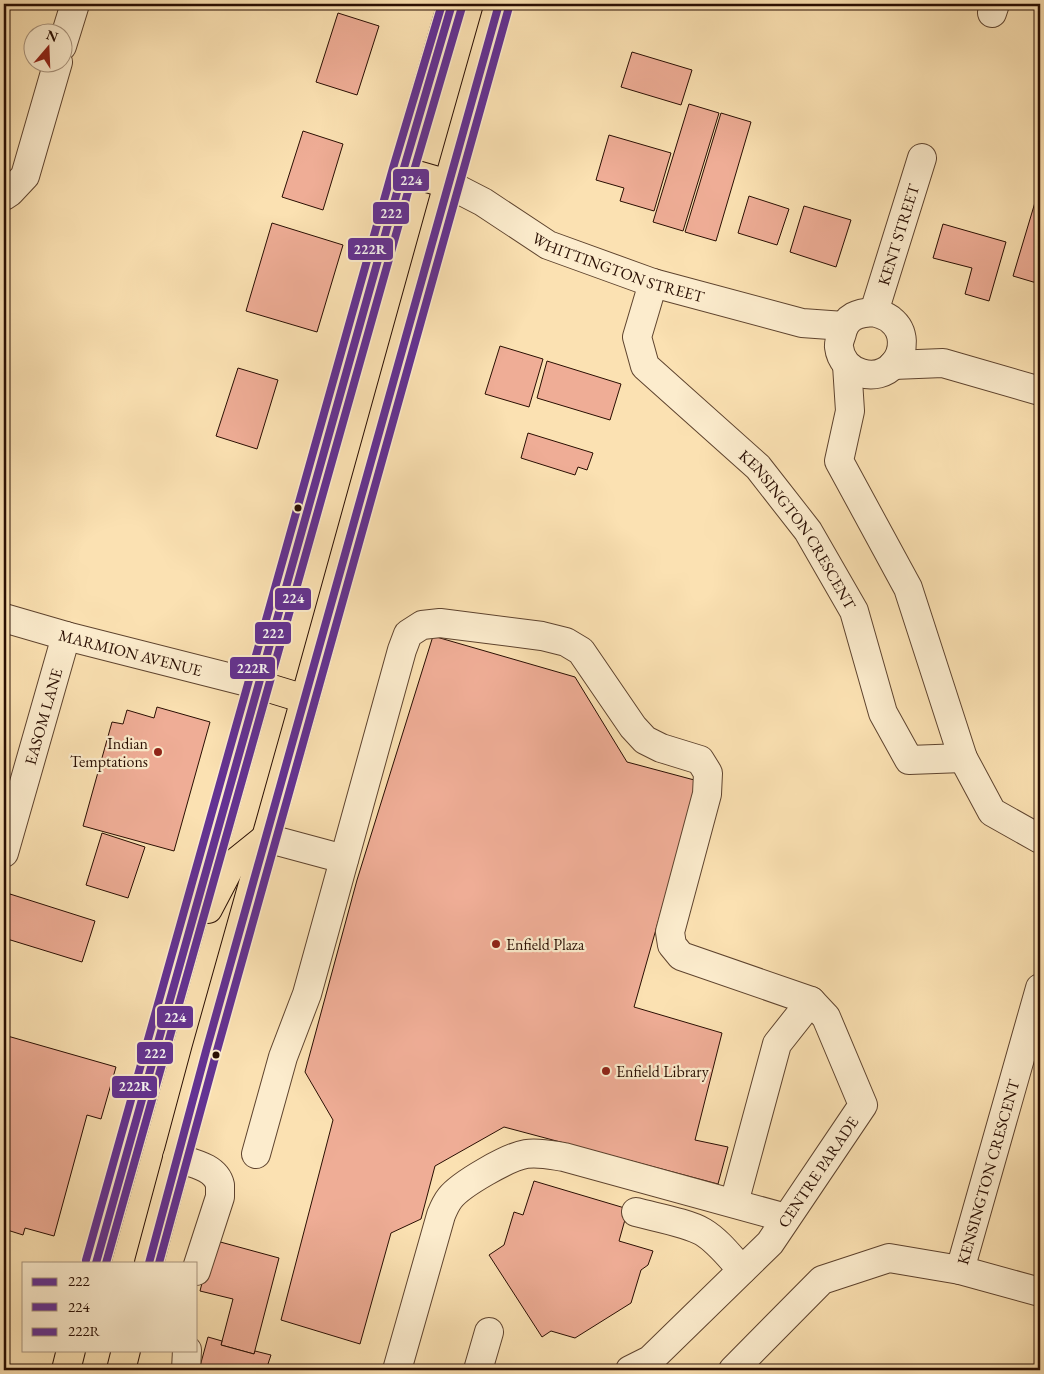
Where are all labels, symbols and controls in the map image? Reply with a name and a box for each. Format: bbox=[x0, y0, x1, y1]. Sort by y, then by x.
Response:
north arrow bbox=[22, 22, 72, 72]
text: N bbox=[44, 25, 61, 46]
line badge: 224 bbox=[392, 168, 430, 192]
text: 224 bbox=[400, 171, 423, 189]
street label: KENT STREET bbox=[872, 181, 924, 288]
line badge: 222 bbox=[372, 201, 410, 225]
text: 222 bbox=[380, 204, 403, 222]
street label: WHITTINGTON STREET bbox=[528, 227, 707, 307]
line badge: 222R bbox=[347, 237, 394, 261]
text: 222R bbox=[354, 240, 387, 258]
street label: KENSINGTON CRESCENT bbox=[735, 445, 861, 613]
unlabelled marker bbox=[293, 503, 303, 513]
line badge: 224 bbox=[274, 587, 312, 611]
text: 224 bbox=[282, 589, 305, 607]
line badge: 222 bbox=[254, 621, 292, 645]
street label: MARMION AVENUE bbox=[57, 624, 204, 681]
text: 222 bbox=[262, 624, 285, 642]
line badge: 222R bbox=[229, 656, 276, 680]
text: 222R bbox=[237, 659, 270, 677]
street label: EASOM LANE bbox=[19, 666, 67, 767]
place label: Indian Temptations bbox=[70, 733, 149, 772]
marker: Indian Temptations bbox=[152, 746, 164, 758]
place label: Enfield Plaza bbox=[506, 934, 585, 955]
marker: Enfield Plaza bbox=[490, 938, 502, 950]
line badge: 224 bbox=[156, 1005, 194, 1029]
text: 224 bbox=[164, 1008, 187, 1026]
line badge: 222 bbox=[136, 1041, 174, 1065]
text: 222 bbox=[144, 1044, 167, 1062]
unlabelled marker bbox=[211, 1050, 221, 1060]
place label: Enfield Library bbox=[616, 1061, 710, 1082]
marker: Enfield Library bbox=[600, 1065, 612, 1077]
line badge: 222R bbox=[111, 1075, 158, 1099]
text: 222R bbox=[119, 1077, 152, 1095]
street label: KENSINGTON CRESCENT bbox=[952, 1077, 1024, 1267]
street label: CENTRE PARADE bbox=[773, 1112, 863, 1232]
legend bbox=[22, 1262, 198, 1352]
text: 222 bbox=[68, 1271, 90, 1290]
text: 224 bbox=[68, 1297, 90, 1316]
text: 222R bbox=[68, 1321, 101, 1340]

